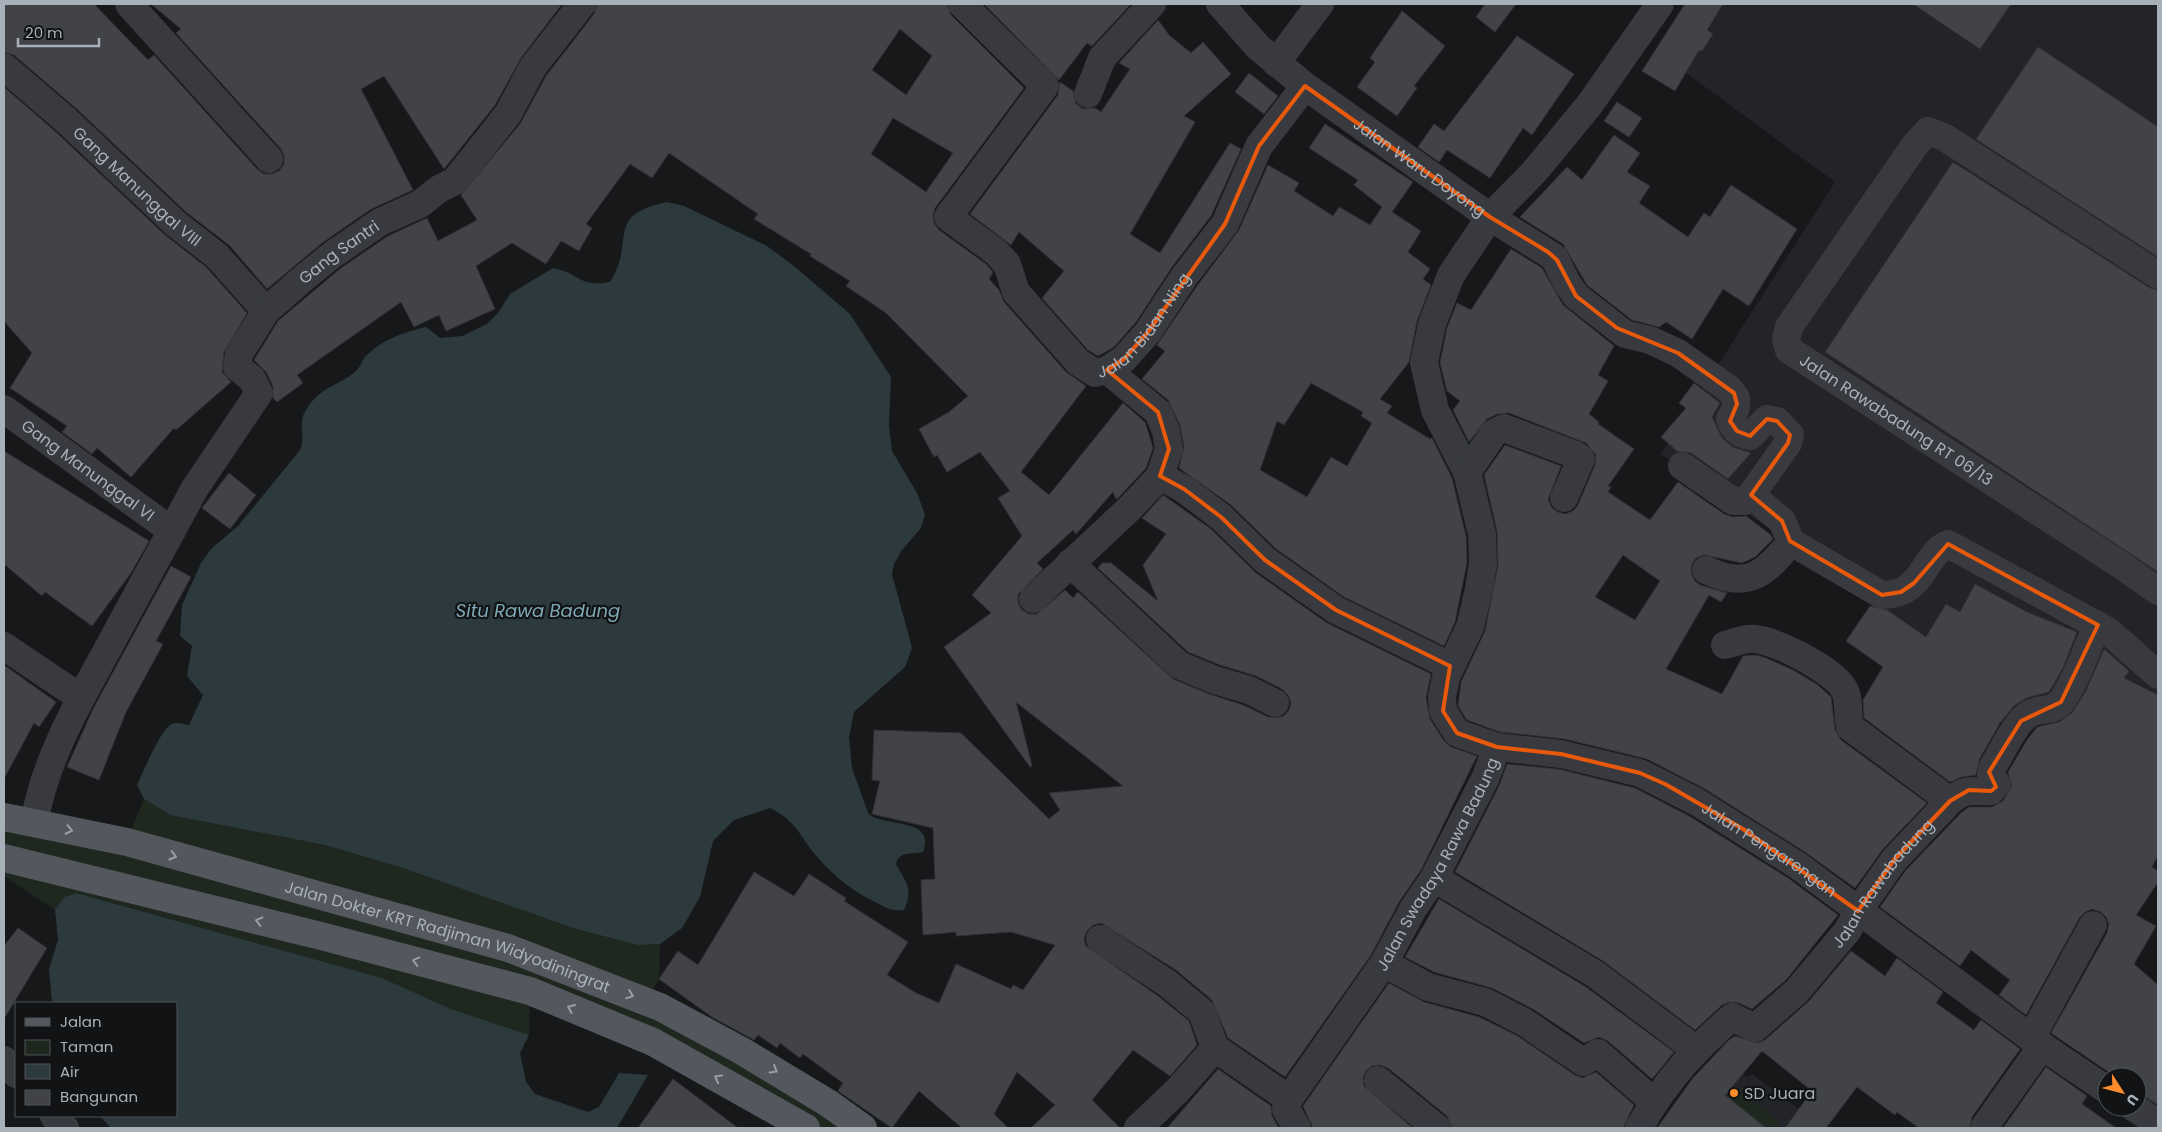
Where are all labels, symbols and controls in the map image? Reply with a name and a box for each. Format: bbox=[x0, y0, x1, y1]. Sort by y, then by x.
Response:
scale bar bbox=[18, 15, 99, 47]
text: 20 m bbox=[25, 22, 63, 43]
street label: Jalan Waru Doyong bbox=[1349, 113, 1490, 223]
street label: Gang Manunggal VIII bbox=[68, 121, 206, 252]
street label: Gang Santri bbox=[294, 215, 384, 290]
street label: Jalan Bidan Ning bbox=[1095, 268, 1196, 384]
street label: Jalan Rawabadung RT 06/13 bbox=[1795, 349, 1997, 491]
street label: Gang Manunggal VI bbox=[17, 414, 159, 527]
water label: Situ Rawa Badung bbox=[456, 598, 620, 623]
street label: Jalan Swadaya Rawa Badung bbox=[1371, 754, 1504, 976]
street label: Jalan Pengarengan bbox=[1697, 797, 1841, 903]
street label: Jalan Rawabadung bbox=[1827, 814, 1939, 953]
one-way arrow bbox=[64, 824, 73, 835]
one-way arrow bbox=[169, 850, 177, 860]
street label: Jalan Dokter KRT Radjiman Widyodiningrat bbox=[282, 875, 614, 999]
one-way arrow bbox=[254, 916, 263, 927]
one-way arrow bbox=[412, 956, 421, 967]
one-way arrow bbox=[625, 989, 633, 999]
legend bbox=[15, 1002, 178, 1117]
one-way arrow bbox=[567, 1004, 576, 1015]
text: Jalan bbox=[60, 1011, 102, 1032]
text: Taman bbox=[60, 1036, 113, 1057]
text: Air bbox=[60, 1061, 80, 1082]
one-way arrow bbox=[768, 1064, 777, 1074]
north arrow bbox=[2097, 1067, 2147, 1117]
one-way arrow bbox=[714, 1074, 723, 1084]
place label: SD Juara bbox=[1744, 1082, 1815, 1105]
text: Bangunan bbox=[60, 1086, 138, 1107]
marker: SD Juara bbox=[1728, 1087, 1740, 1099]
text: U bbox=[2121, 1090, 2144, 1110]

